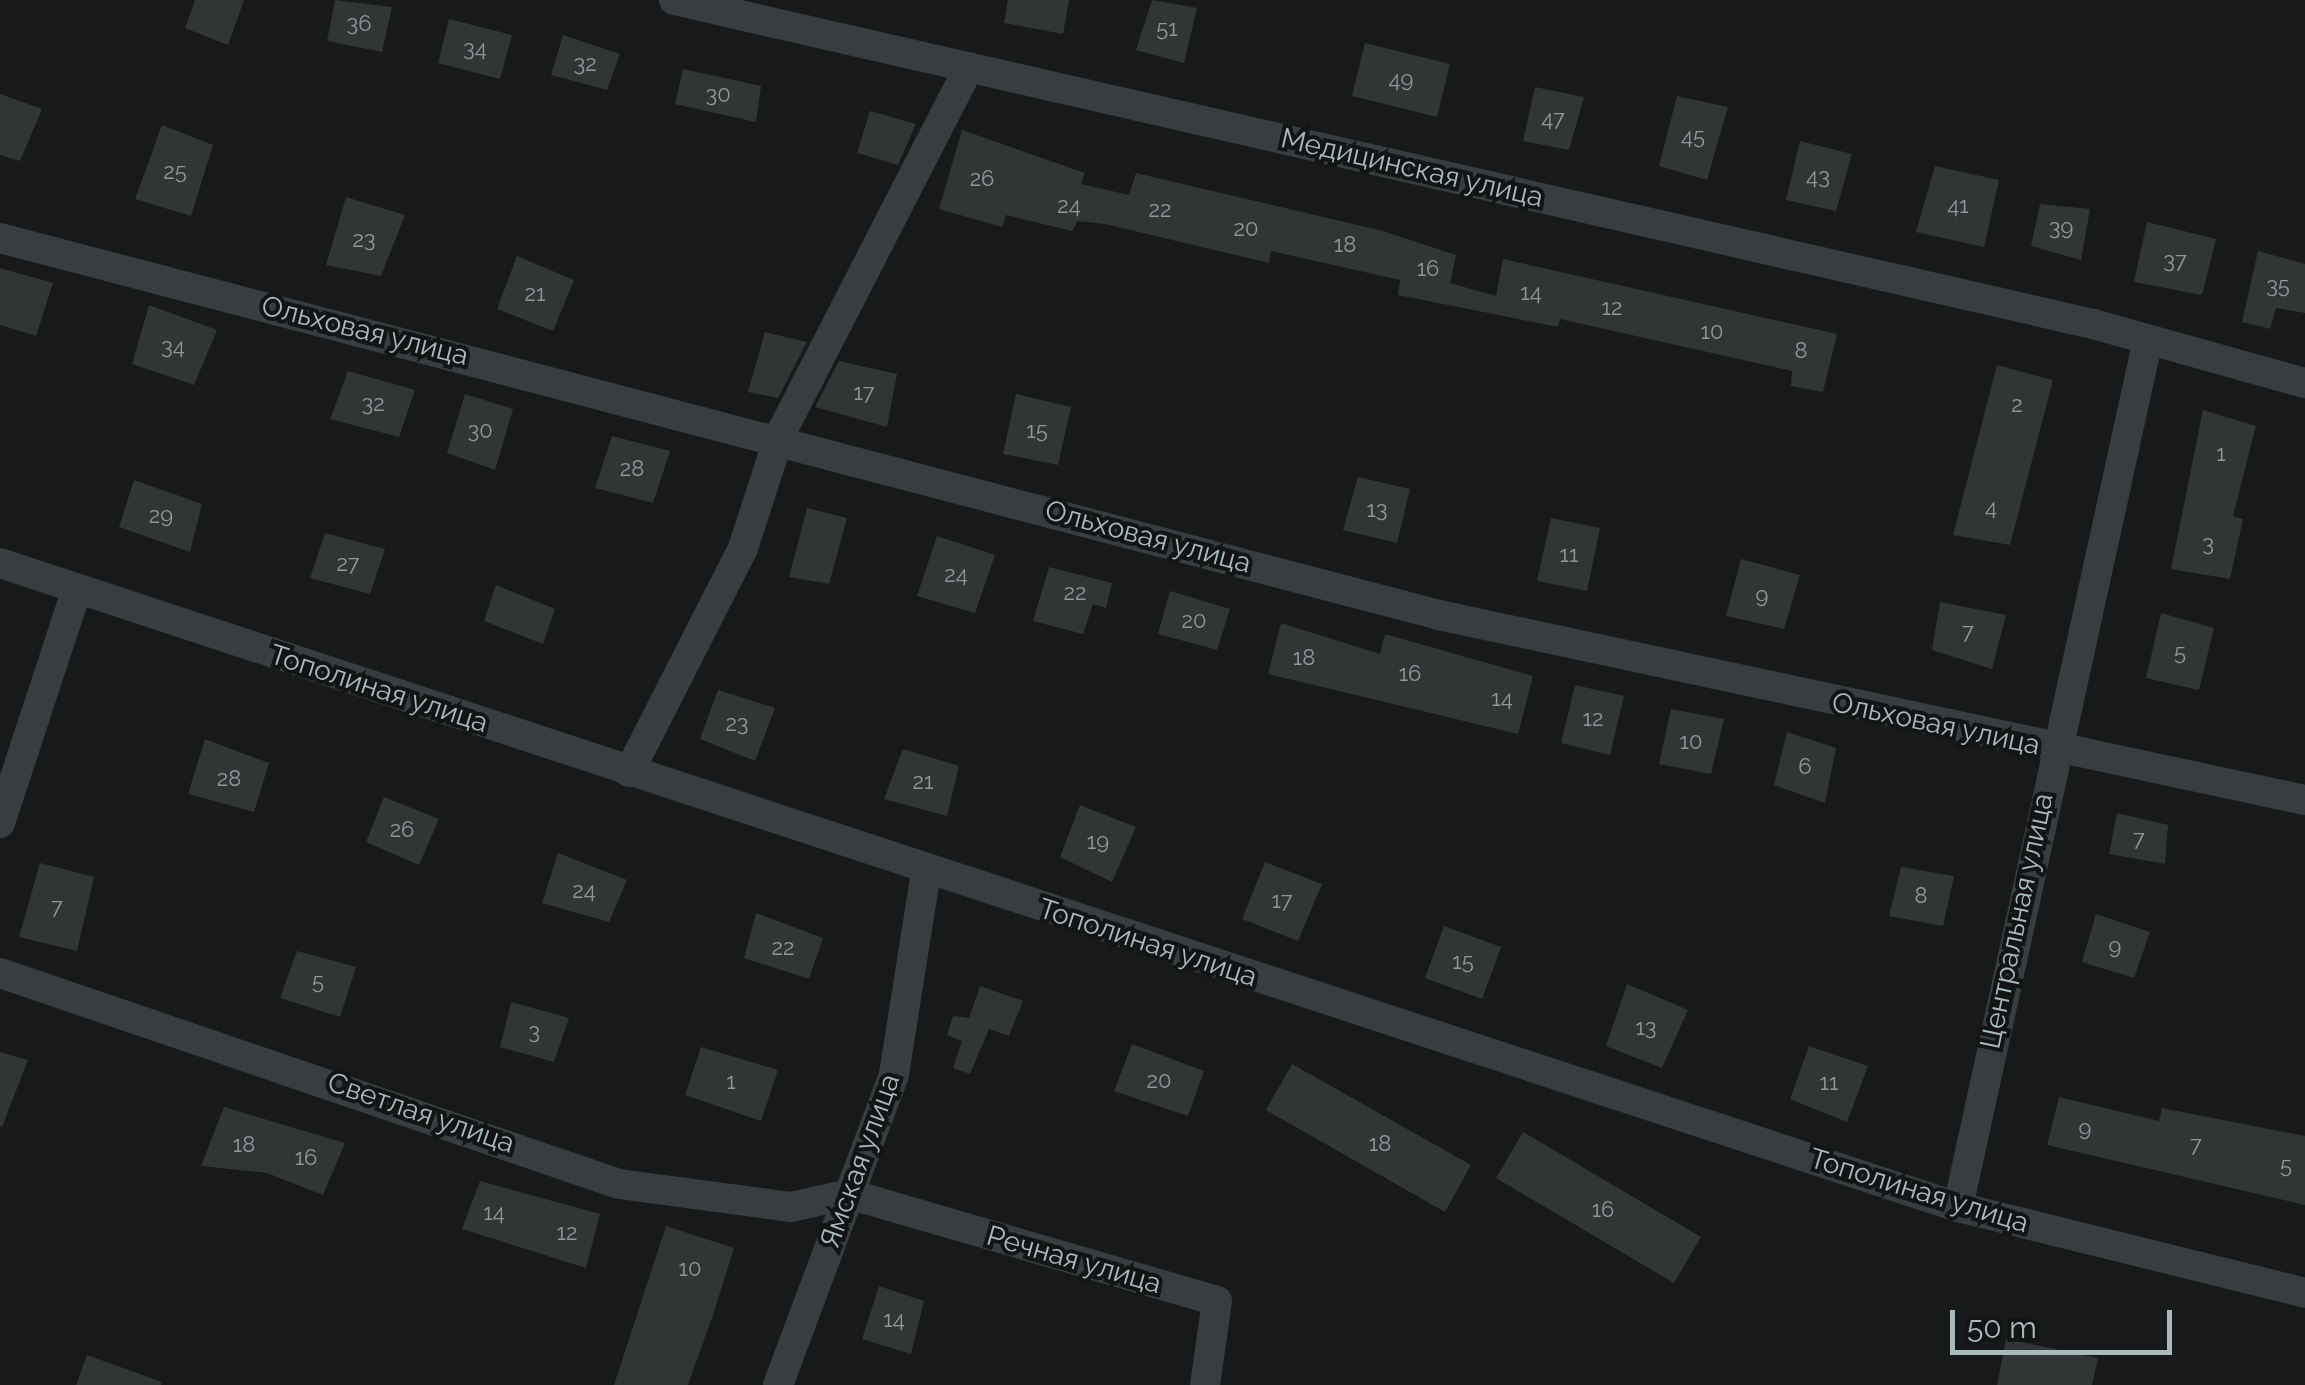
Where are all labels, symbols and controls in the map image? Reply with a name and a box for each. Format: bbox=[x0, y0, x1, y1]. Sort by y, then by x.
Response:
house number: 36 bbox=[346, 11, 372, 37]
house number: 51 bbox=[1156, 16, 1178, 42]
house number: 34 bbox=[463, 36, 487, 62]
house number: 32 bbox=[573, 51, 597, 77]
house number: 49 bbox=[1389, 67, 1413, 93]
house number: 30 bbox=[705, 82, 731, 108]
house number: 47 bbox=[1541, 106, 1565, 132]
street label: Медицинская улица bbox=[1277, 121, 1547, 215]
house number: 45 bbox=[1681, 124, 1705, 150]
house number: 25 bbox=[163, 159, 187, 185]
house number: 43 bbox=[1806, 164, 1830, 190]
house number: 26 bbox=[970, 166, 994, 192]
house number: 24 bbox=[1057, 193, 1081, 219]
house number: 41 bbox=[1947, 193, 1969, 219]
house number: 22 bbox=[1149, 197, 1171, 223]
house number: 39 bbox=[2049, 215, 2073, 241]
house number: 20 bbox=[1234, 216, 1258, 242]
house number: 23 bbox=[352, 227, 376, 253]
house number: 18 bbox=[1334, 232, 1356, 258]
house number: 37 bbox=[2163, 248, 2187, 274]
house number: 16 bbox=[1417, 256, 1439, 282]
house number: 35 bbox=[2266, 273, 2290, 299]
house number: 14 bbox=[1520, 280, 1542, 306]
house number: 21 bbox=[525, 281, 545, 307]
street label: Ольховая улица bbox=[258, 289, 472, 373]
house number: 12 bbox=[1602, 295, 1622, 321]
house number: 10 bbox=[1701, 319, 1723, 345]
house number: 34 bbox=[161, 334, 185, 360]
house number: 8 bbox=[1794, 338, 1808, 364]
house number: 17 bbox=[853, 380, 875, 406]
house number: 32 bbox=[361, 391, 385, 417]
house number: 2 bbox=[2011, 392, 2023, 418]
house number: 30 bbox=[467, 418, 493, 444]
house number: 15 bbox=[1026, 418, 1048, 444]
house number: 1 bbox=[2216, 441, 2226, 467]
house number: 28 bbox=[620, 456, 644, 482]
street label: Ольховая улица bbox=[1041, 493, 1255, 581]
house number: 4 bbox=[1985, 495, 1997, 521]
house number: 13 bbox=[1366, 497, 1388, 523]
house number: 29 bbox=[149, 503, 173, 529]
house number: 3 bbox=[2202, 531, 2214, 557]
house number: 11 bbox=[1560, 542, 1578, 568]
house number: 27 bbox=[336, 551, 360, 577]
house number: 24 bbox=[944, 562, 968, 588]
house number: 22 bbox=[1064, 580, 1086, 606]
house number: 9 bbox=[1756, 583, 1768, 609]
house number: 20 bbox=[1182, 608, 1206, 634]
house number: 7 bbox=[1962, 619, 1974, 645]
street label: Тополиная улица bbox=[265, 638, 493, 740]
house number: 5 bbox=[2174, 640, 2186, 666]
house number: 18 bbox=[1293, 645, 1315, 671]
house number: 16 bbox=[1399, 661, 1421, 687]
street label: Ольховая улица bbox=[1829, 685, 2043, 763]
house number: 14 bbox=[1491, 686, 1513, 712]
house number: 12 bbox=[1583, 706, 1603, 732]
house number: 23 bbox=[725, 711, 749, 737]
house number: 10 bbox=[1680, 729, 1702, 755]
house number: 6 bbox=[1798, 754, 1812, 780]
house number: 28 bbox=[217, 766, 241, 792]
house number: 21 bbox=[913, 769, 933, 795]
street label: Центральная улица bbox=[1973, 790, 2061, 1052]
house number: 26 bbox=[390, 817, 414, 843]
house number: 7 bbox=[2133, 826, 2145, 852]
house number: 19 bbox=[1087, 829, 1109, 855]
house number: 24 bbox=[572, 878, 596, 904]
house number: 8 bbox=[1914, 883, 1928, 909]
house number: 17 bbox=[1271, 888, 1293, 914]
street label: Тополиная улица bbox=[1034, 892, 1262, 994]
house number: 7 bbox=[51, 894, 63, 920]
house number: 9 bbox=[2109, 934, 2121, 960]
house number: 22 bbox=[772, 935, 794, 961]
house number: 15 bbox=[1452, 949, 1474, 975]
house number: 5 bbox=[312, 969, 324, 995]
house number: 13 bbox=[1635, 1015, 1657, 1041]
house number: 3 bbox=[528, 1019, 540, 1045]
street label: Светлая улица bbox=[323, 1065, 519, 1161]
house number: 20 bbox=[1147, 1068, 1171, 1094]
house number: 1 bbox=[726, 1069, 736, 1095]
street label: Ямская улица bbox=[813, 1069, 907, 1253]
house number: 11 bbox=[1820, 1070, 1838, 1096]
house number: 9 bbox=[2079, 1116, 2091, 1142]
house number: 18 bbox=[1369, 1131, 1391, 1157]
house number: 18 bbox=[233, 1132, 255, 1158]
house number: 7 bbox=[2190, 1132, 2202, 1158]
street label: Тополиная улица bbox=[1805, 1142, 2033, 1240]
house number: 16 bbox=[295, 1145, 317, 1171]
house number: 5 bbox=[2280, 1153, 2292, 1179]
house number: 16 bbox=[1592, 1197, 1614, 1223]
house number: 14 bbox=[483, 1200, 505, 1226]
street label: Речная улица bbox=[983, 1219, 1165, 1301]
house number: 12 bbox=[557, 1220, 577, 1246]
house number: 10 bbox=[679, 1256, 701, 1282]
scale bar bbox=[1955, 1290, 2178, 1352]
house number: 14 bbox=[883, 1307, 905, 1333]
text: 50 m bbox=[1967, 1310, 2037, 1345]

